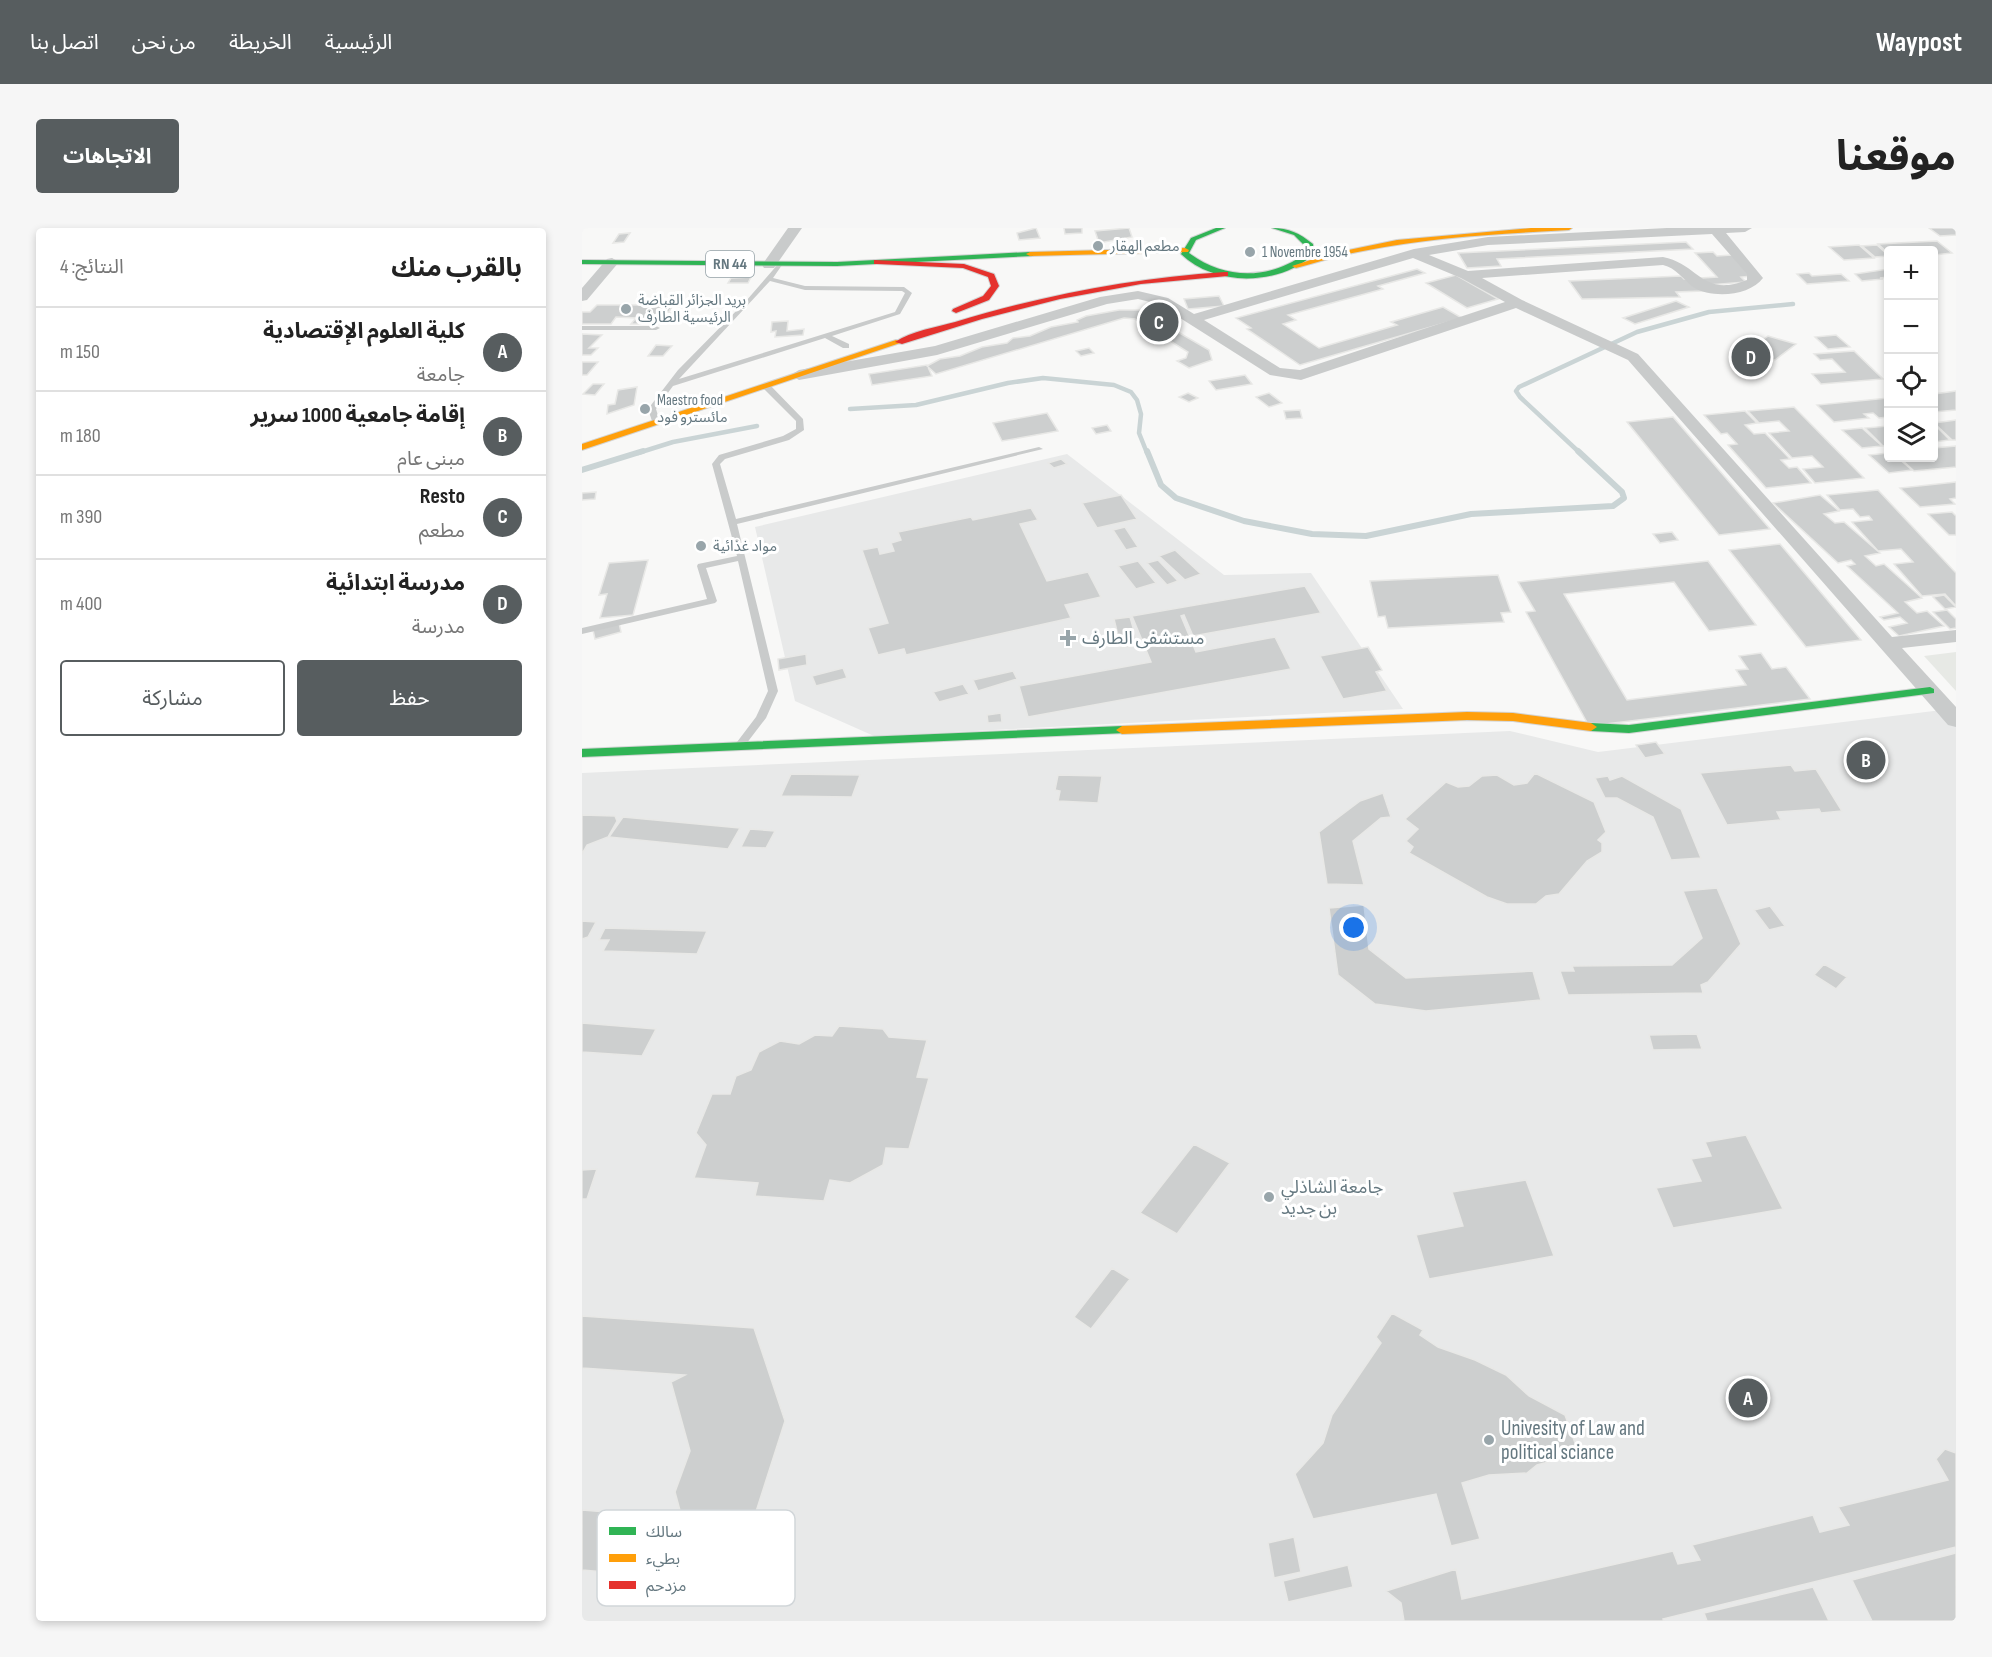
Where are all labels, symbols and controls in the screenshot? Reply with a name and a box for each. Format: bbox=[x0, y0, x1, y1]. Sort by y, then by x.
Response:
text: Waypost bbox=[1876, 26, 1962, 59]
text: اتصل بنا bbox=[30, 30, 99, 55]
text: من نحن bbox=[132, 30, 196, 55]
text: الخريطة bbox=[229, 30, 292, 55]
text: الرئيسية bbox=[325, 30, 392, 55]
button: الاتجاهات bbox=[36, 119, 179, 193]
text: موقعنا bbox=[1836, 132, 1956, 183]
place label: مطعم الهقار bbox=[1109, 237, 1180, 257]
marker: مطعم الهقار bbox=[1091, 239, 1105, 253]
place label: 1 Novembre 1954 bbox=[1262, 243, 1348, 262]
marker: 1 Novembre 1954 bbox=[1243, 245, 1257, 259]
map controls bbox=[1884, 246, 1938, 462]
button: + bbox=[1884, 246, 1938, 300]
road number: RN 44 bbox=[706, 251, 754, 277]
text: بالقرب منك bbox=[391, 253, 522, 284]
text: النتائج: 4 bbox=[60, 255, 124, 279]
place label: بريد الجزائر القباضة الرئيسية الطارف bbox=[638, 291, 746, 327]
pin: C bbox=[1140, 300, 1178, 344]
button: − bbox=[1884, 300, 1938, 354]
marker: بريد الجزائر القباضة الرئيسية الطارف bbox=[619, 302, 633, 316]
text: كلية العلوم الإقتصادية bbox=[263, 318, 465, 345]
pin: D bbox=[1732, 334, 1770, 380]
text: 150 m bbox=[60, 340, 100, 364]
text: A bbox=[498, 340, 507, 364]
button: locate bbox=[1884, 354, 1938, 408]
text: جامعة bbox=[417, 363, 465, 387]
place label: Maestro food مائسترو فود bbox=[657, 391, 728, 427]
text: إقامة جامعية 1000 سرير bbox=[251, 402, 465, 429]
marker: Maestro food مائسترو فود bbox=[638, 402, 652, 416]
button: layers bbox=[1884, 408, 1938, 462]
text: 180 m bbox=[60, 424, 101, 448]
text: B bbox=[498, 424, 507, 448]
text: مبنى عام bbox=[397, 447, 465, 471]
text: Resto bbox=[420, 483, 465, 510]
text: 390 m bbox=[60, 505, 102, 529]
text: C bbox=[497, 505, 508, 529]
text: مطعم bbox=[419, 519, 465, 543]
place label: مواد غذائية bbox=[713, 537, 777, 556]
marker: مواد غذائية bbox=[694, 539, 708, 553]
text: مدرسة ابتدائية bbox=[326, 570, 465, 597]
text: 400 m bbox=[60, 592, 102, 616]
text: D bbox=[497, 592, 508, 616]
text: مدرسة bbox=[412, 615, 465, 639]
place label: مستشفى الطارف bbox=[1082, 628, 1205, 649]
marker: مستشفى الطارف bbox=[1059, 629, 1077, 647]
button: مشاركة bbox=[60, 660, 285, 736]
button: حفظ bbox=[297, 660, 522, 736]
pin: B bbox=[1846, 738, 1886, 782]
your location bbox=[1339, 913, 1368, 942]
place label: جامعة الشاذلي بن جديد bbox=[1281, 1177, 1383, 1219]
marker: جامعة الشاذلي بن جديد bbox=[1262, 1190, 1276, 1204]
pin: A bbox=[1728, 1376, 1768, 1420]
place label: Univesity of Law and political sciance bbox=[1501, 1416, 1645, 1465]
marker: Univesity of Law and political sciance bbox=[1482, 1433, 1496, 1447]
legend bbox=[597, 1510, 795, 1606]
text: سالك bbox=[646, 1523, 682, 1542]
text: بطيء bbox=[646, 1550, 680, 1571]
text: مزدحم bbox=[646, 1577, 686, 1598]

